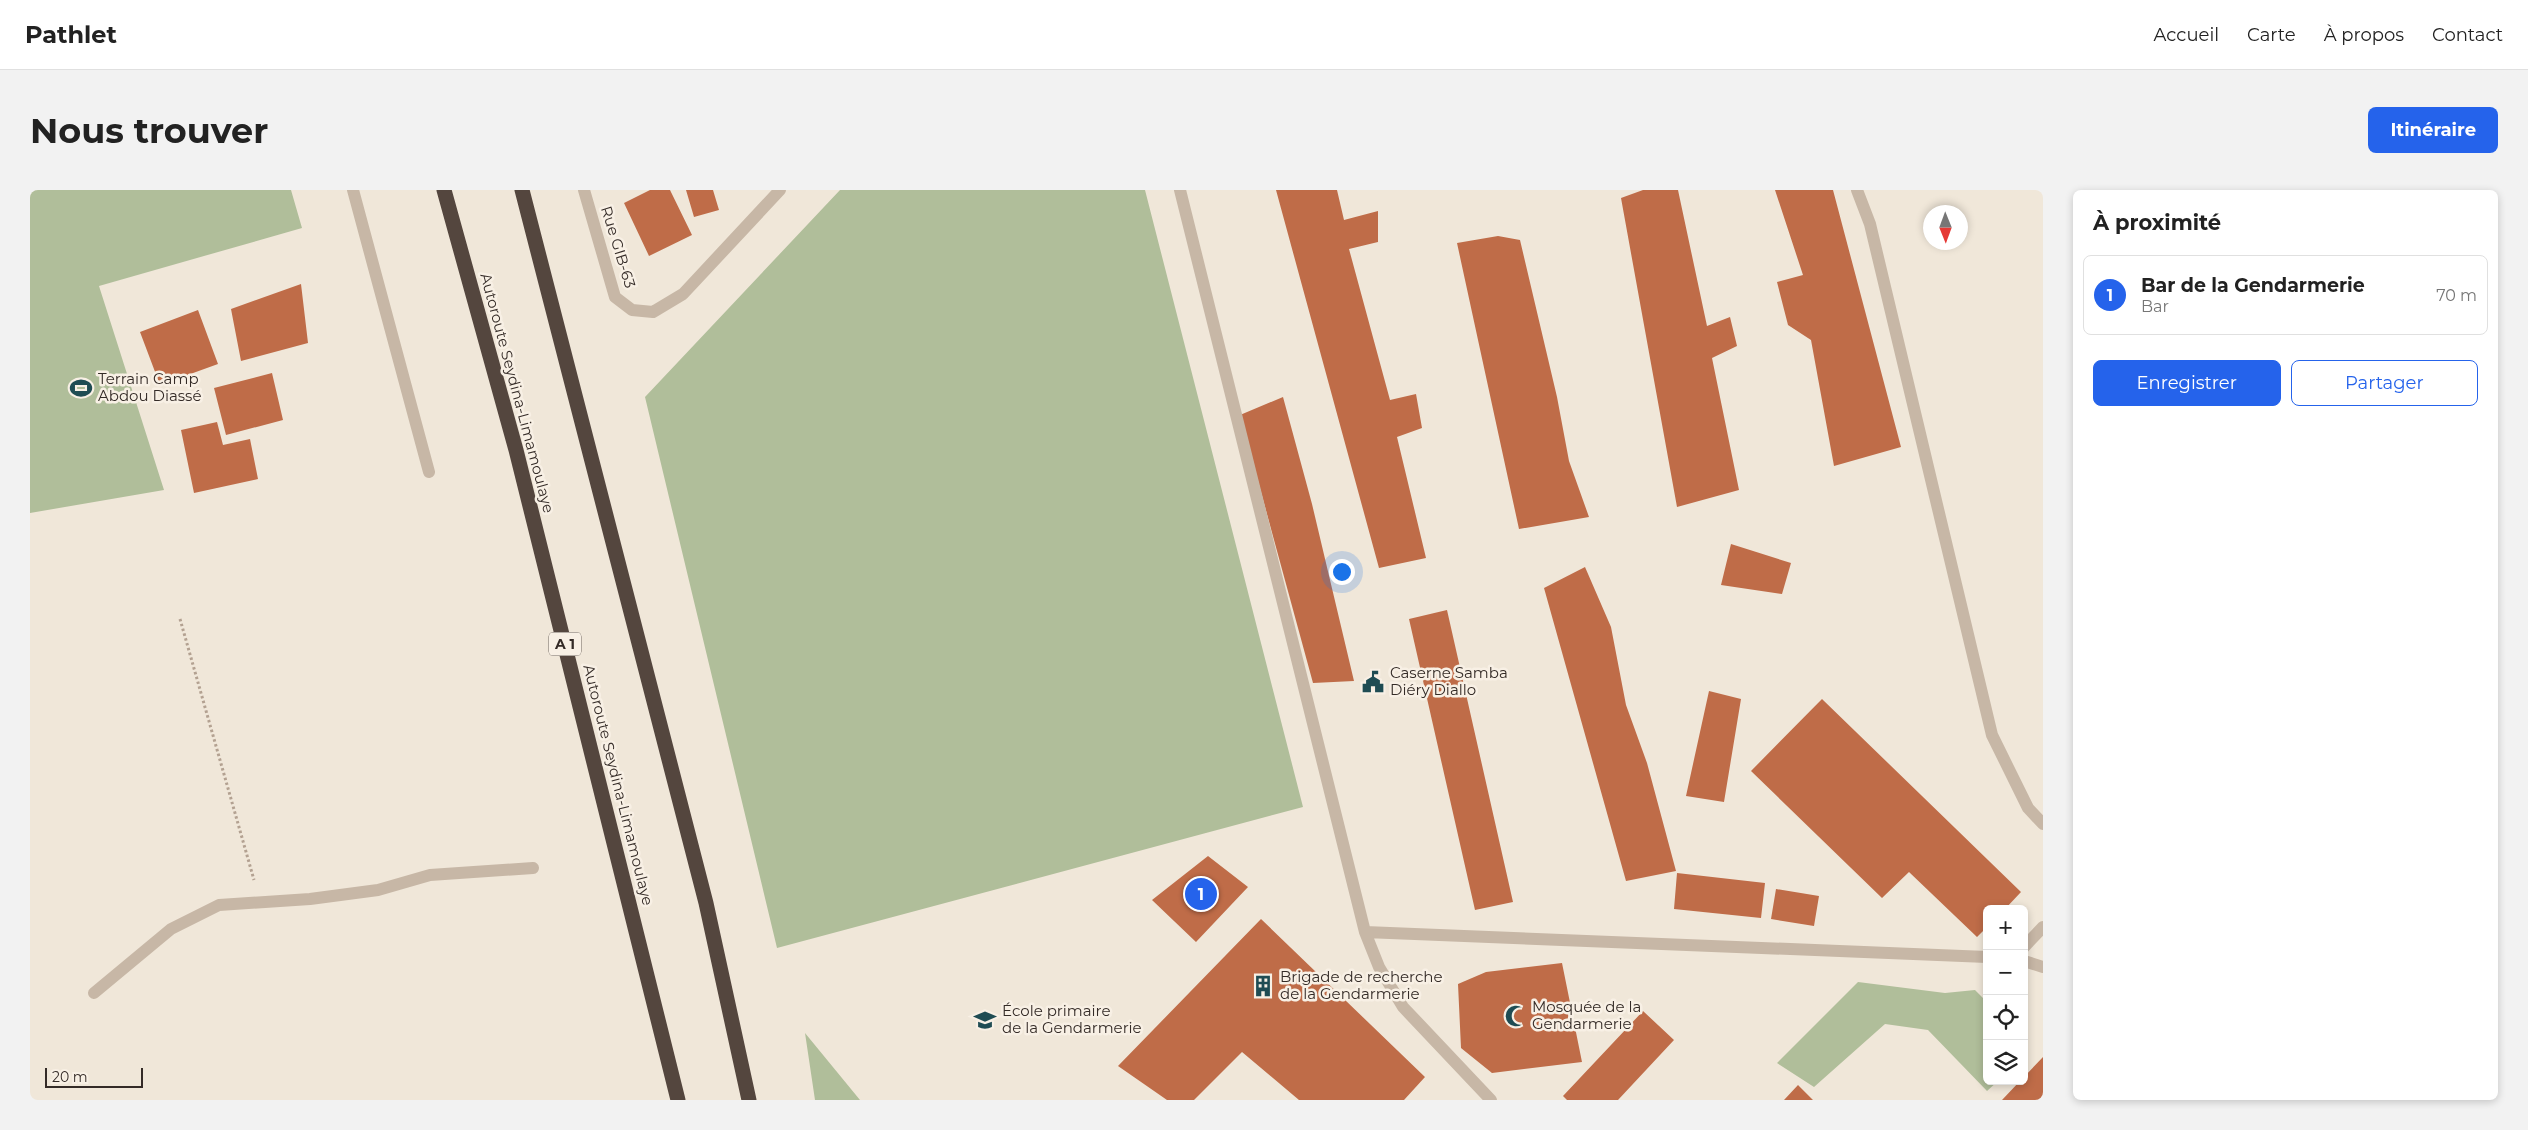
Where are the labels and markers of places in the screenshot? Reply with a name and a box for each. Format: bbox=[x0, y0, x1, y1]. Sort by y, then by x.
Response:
place label: Terrain Camp Abdou Diassé bbox=[98, 369, 202, 405]
sports icon: Terrain Camp Abdou Diassé bbox=[68, 375, 94, 401]
place label: Caserne Samba Diéry Diallo bbox=[1390, 663, 1508, 699]
public building icon: Caserne Samba Diéry Diallo bbox=[1360, 669, 1386, 695]
pin: 1 bbox=[1185, 875, 1217, 913]
place label: Brigade de recherche de la Gendarmerie bbox=[1280, 967, 1442, 1003]
building icon: Brigade de recherche de la Gendarmerie bbox=[1250, 973, 1276, 999]
place label: Mosquée de la Gendarmerie bbox=[1532, 997, 1641, 1033]
place label: École primaire de la Gendarmerie bbox=[1002, 1001, 1142, 1037]
mosque icon: Mosquée de la Gendarmerie bbox=[1503, 1003, 1529, 1029]
school or university icon: École primaire de la Gendarmerie bbox=[972, 1007, 998, 1033]

